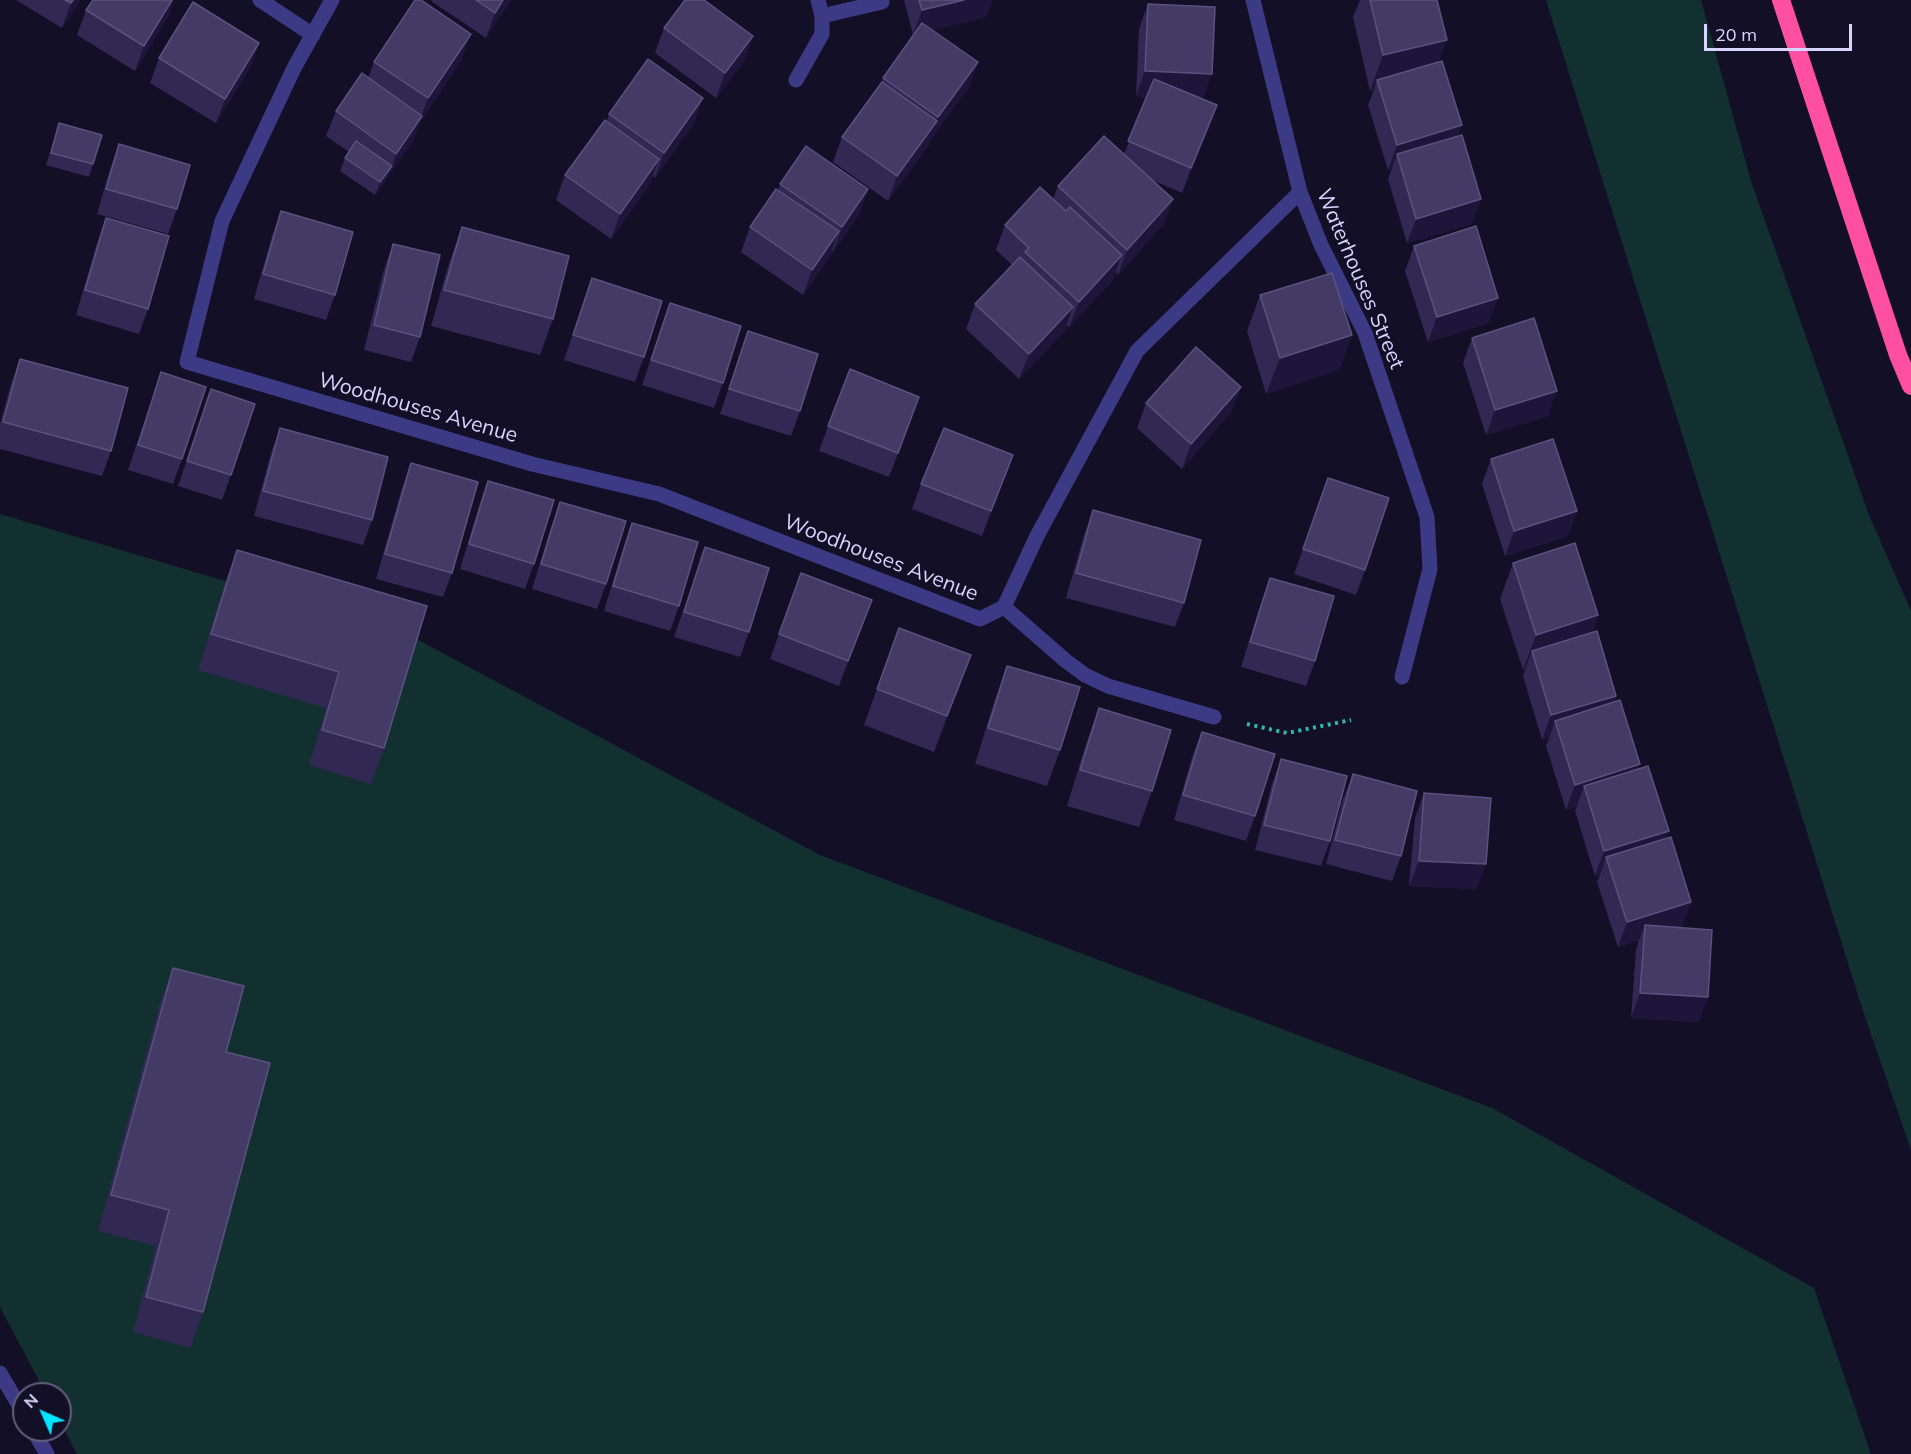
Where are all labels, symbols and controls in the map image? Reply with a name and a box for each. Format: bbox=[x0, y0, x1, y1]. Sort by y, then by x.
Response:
scale bar bbox=[1707, 12, 1856, 50]
text: 20 m bbox=[1715, 23, 1757, 46]
street label: Waterhouses Street bbox=[1311, 185, 1409, 373]
street label: Woodhouses Avenue bbox=[316, 367, 520, 449]
street label: Woodhouses Avenue bbox=[780, 509, 982, 607]
north arrow bbox=[12, 1382, 72, 1442]
text: N bbox=[19, 1389, 42, 1412]

